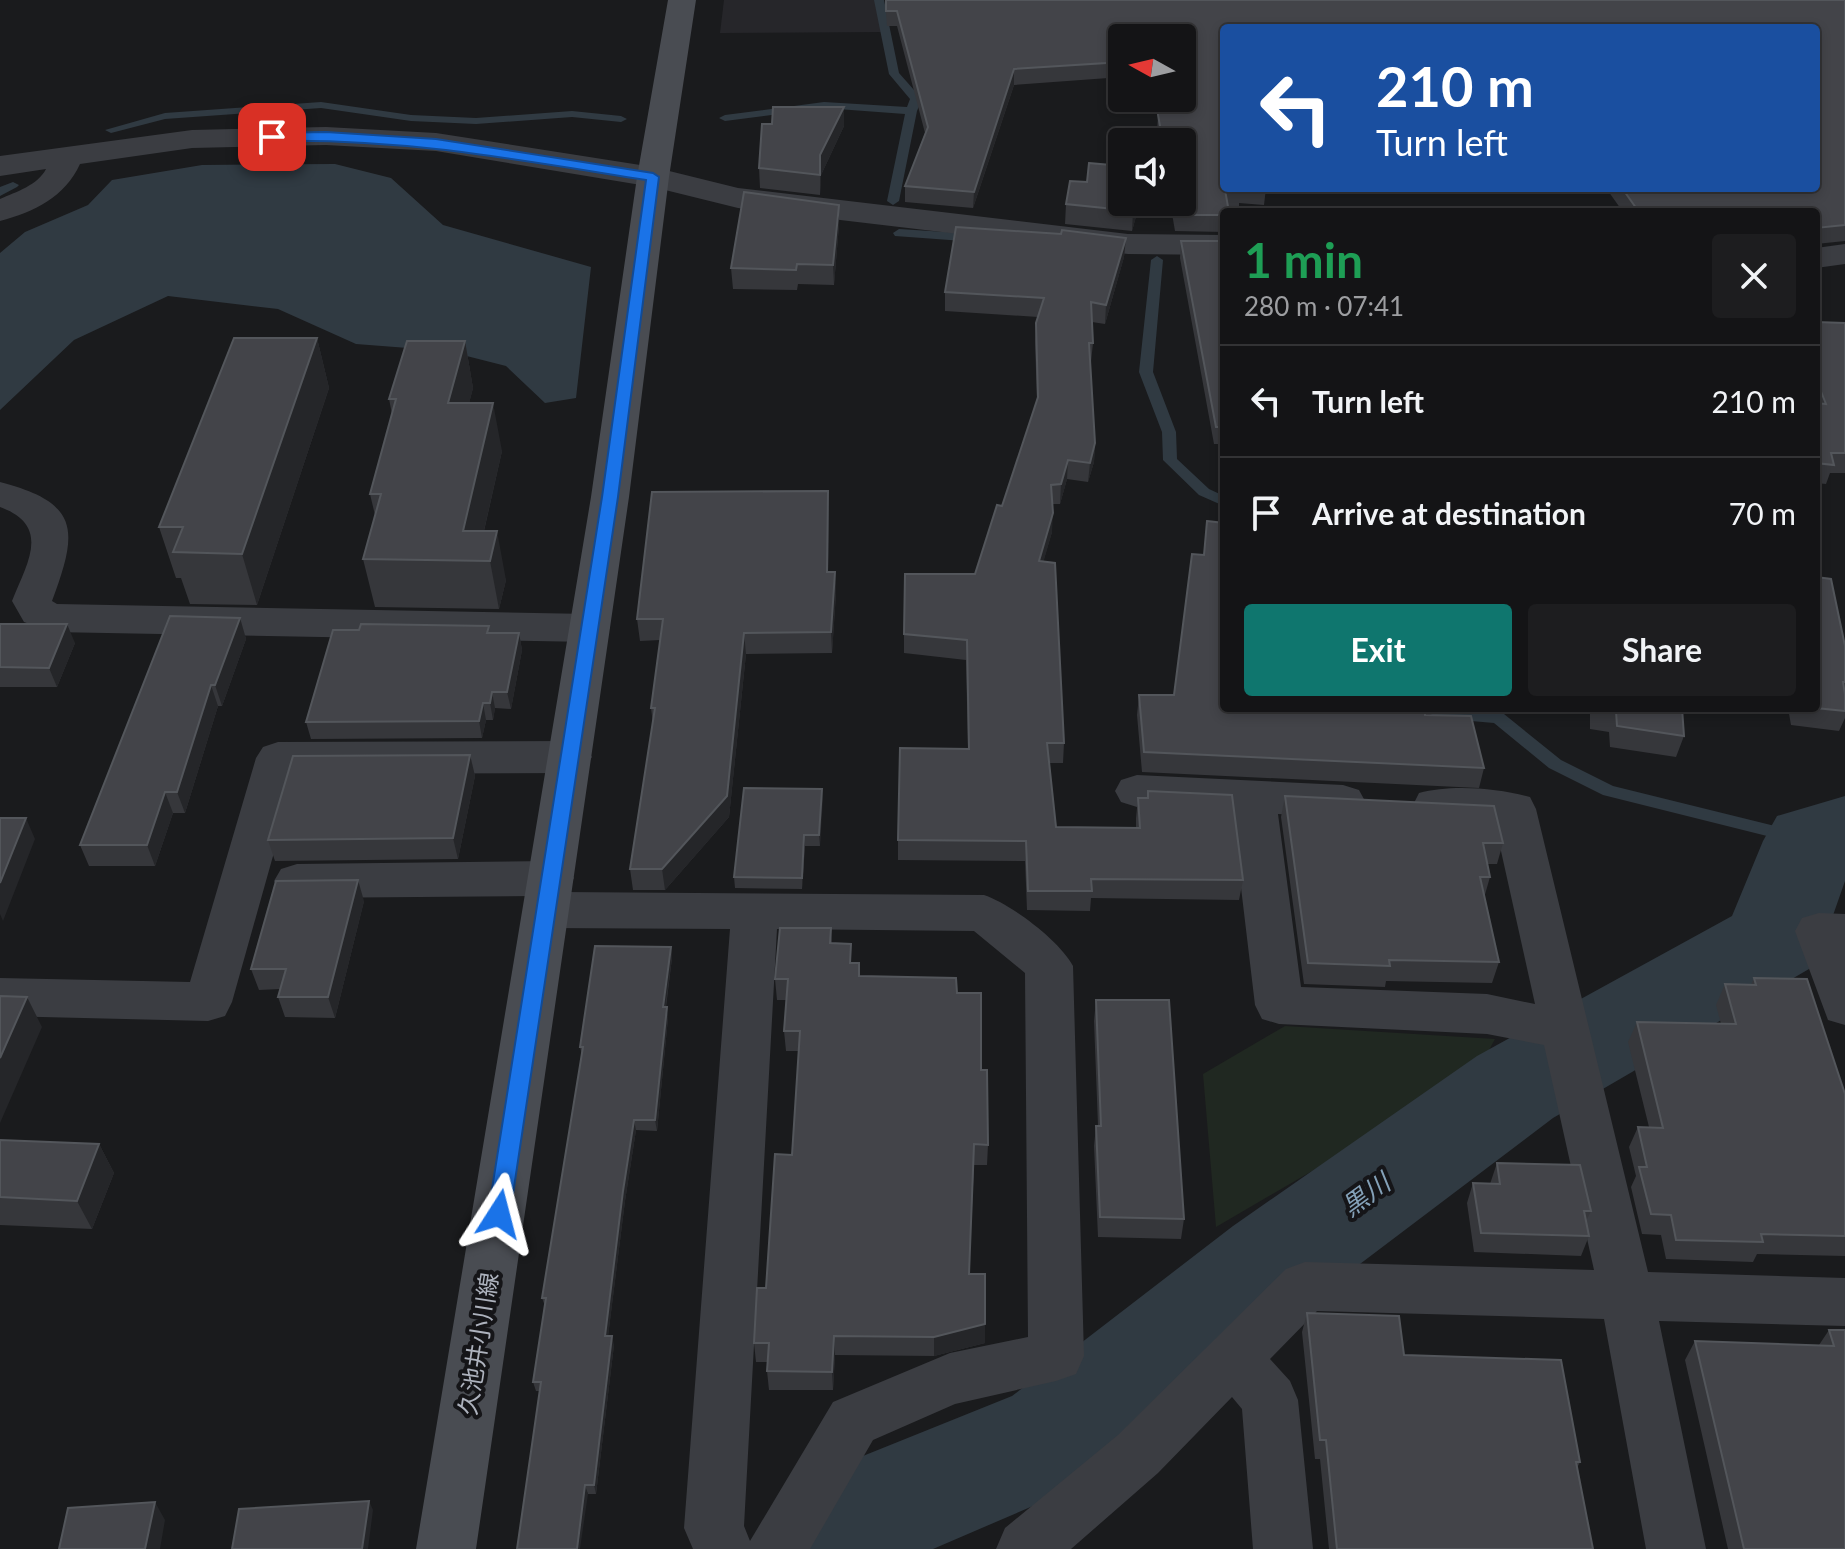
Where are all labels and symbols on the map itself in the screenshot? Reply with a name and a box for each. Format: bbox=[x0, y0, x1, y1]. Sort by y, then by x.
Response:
north arrow bbox=[1108, 24, 1196, 112]
pin bbox=[238, 103, 306, 171]
water label: 黒川 bbox=[1335, 1164, 1398, 1222]
position arrow bbox=[457, 1172, 541, 1256]
street label: 久池井小川線 bbox=[452, 1270, 503, 1417]

